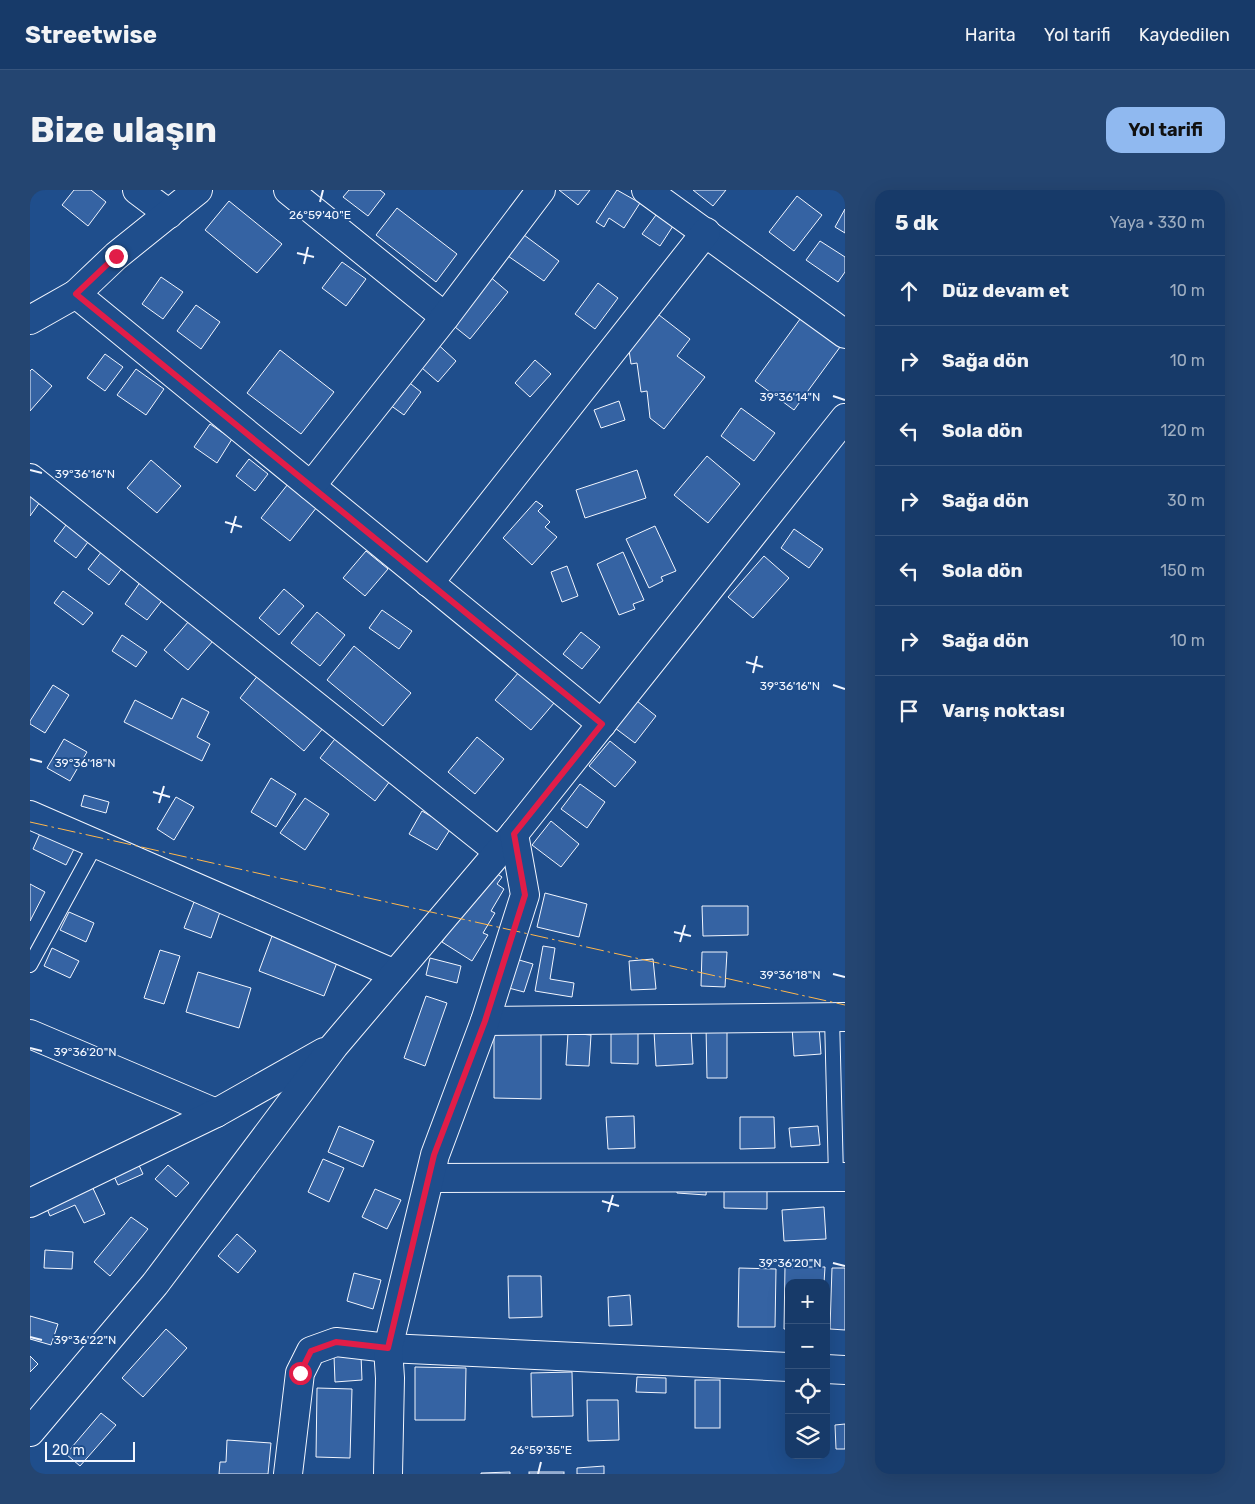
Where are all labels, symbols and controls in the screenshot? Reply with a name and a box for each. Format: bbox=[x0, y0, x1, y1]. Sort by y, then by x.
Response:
text: Streetwise bbox=[25, 21, 157, 49]
text: Harita bbox=[965, 24, 1016, 46]
text: Yol tarifi bbox=[1044, 24, 1111, 46]
text: Kaydedilen bbox=[1139, 24, 1230, 46]
button: Yol tarifi bbox=[1106, 107, 1225, 153]
text: Bize ulaşın bbox=[30, 109, 217, 151]
text: 26°59'40"E bbox=[289, 208, 351, 222]
text: 5 dk bbox=[895, 210, 939, 235]
text: Yaya · 330 m bbox=[1110, 213, 1205, 232]
route end bbox=[105, 245, 128, 268]
icon: ahead bbox=[895, 277, 923, 305]
text: Düz devam et bbox=[942, 279, 1069, 302]
text: 10 m bbox=[1170, 281, 1205, 300]
icon: right bbox=[895, 347, 923, 375]
text: Sağa dön bbox=[942, 349, 1029, 372]
text: 10 m bbox=[1170, 351, 1205, 370]
text: 39°36'14"N bbox=[760, 390, 820, 404]
icon: left bbox=[895, 417, 923, 445]
text: Sola dön bbox=[942, 419, 1023, 442]
text: 120 m bbox=[1160, 421, 1205, 440]
text: 39°36'16"N bbox=[55, 467, 115, 481]
icon: right bbox=[895, 487, 923, 515]
text: Sağa dön bbox=[942, 489, 1029, 512]
text: 30 m bbox=[1167, 491, 1205, 510]
icon: left bbox=[895, 557, 923, 585]
text: Sola dön bbox=[942, 559, 1023, 582]
text: 150 m bbox=[1160, 561, 1205, 580]
icon: right bbox=[895, 627, 923, 655]
text: Sağa dön bbox=[942, 629, 1029, 652]
text: 10 m bbox=[1170, 631, 1205, 650]
text: 39°36'16"N bbox=[760, 679, 820, 693]
icon: arrive bbox=[895, 697, 923, 725]
text: Varış noktası bbox=[942, 699, 1065, 722]
text: 39°36'18"N bbox=[54, 756, 116, 770]
text: 39°36'18"N bbox=[759, 968, 821, 982]
text: 39°36'20"N bbox=[53, 1045, 117, 1059]
text: 39°36'20"N bbox=[758, 1256, 822, 1270]
map controls bbox=[785, 1279, 830, 1459]
button: + bbox=[785, 1279, 830, 1324]
button: − bbox=[785, 1324, 830, 1369]
text: 39°36'22"N bbox=[54, 1333, 116, 1347]
route start bbox=[289, 1362, 312, 1385]
button: locate bbox=[785, 1369, 830, 1414]
button: layers bbox=[785, 1414, 830, 1459]
scale bar bbox=[45, 1439, 135, 1462]
text: 20 m bbox=[52, 1442, 85, 1459]
text: 26°59'35"E bbox=[510, 1443, 572, 1457]

